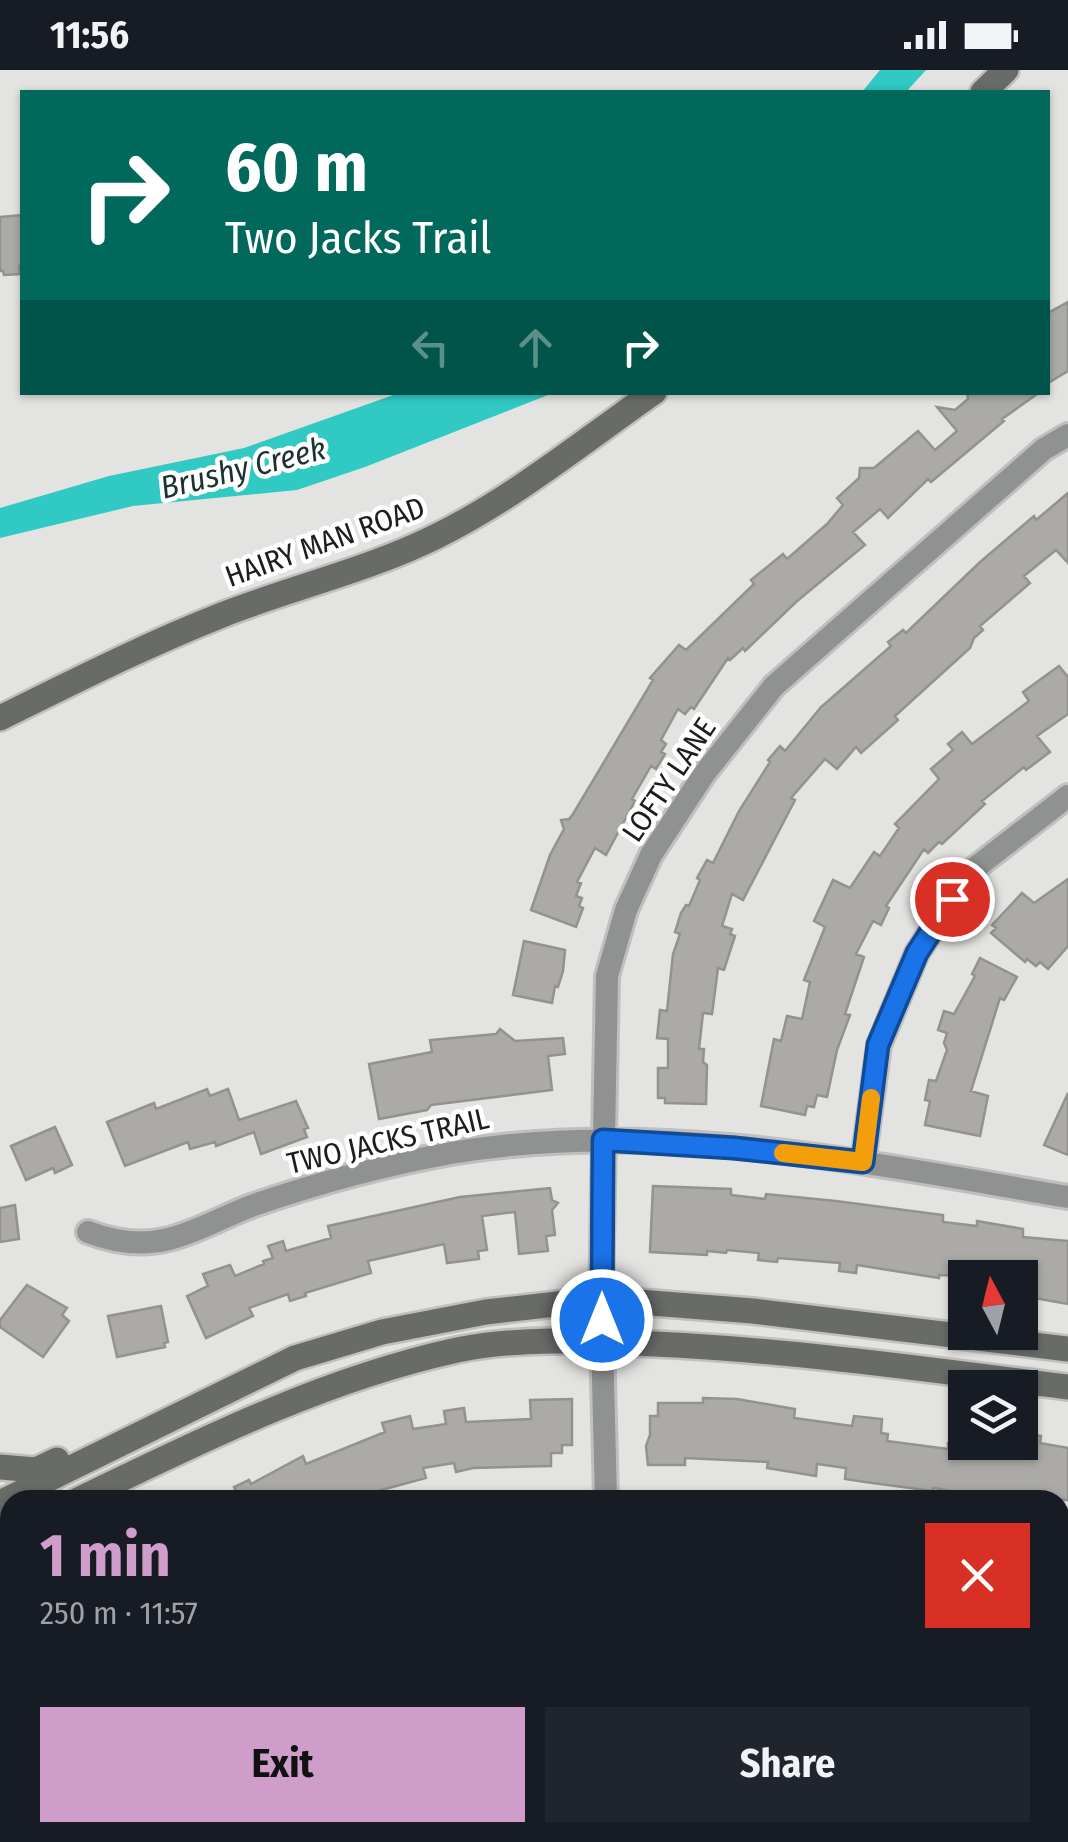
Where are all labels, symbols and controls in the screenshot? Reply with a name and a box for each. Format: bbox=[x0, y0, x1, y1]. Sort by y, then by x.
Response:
text: 11:56 bbox=[50, 12, 129, 58]
text: 60 m bbox=[225, 126, 368, 210]
icon: right bbox=[60, 130, 190, 260]
text: Two Jacks Trail bbox=[225, 211, 491, 265]
icon: left bbox=[403, 320, 458, 375]
icon: ahead bbox=[508, 320, 563, 375]
icon: right bbox=[613, 320, 668, 375]
water label: Brushy Creek bbox=[157, 429, 330, 507]
street label: HAIRY MAN ROAD bbox=[220, 489, 430, 595]
street label: LOFTY LANE bbox=[615, 711, 723, 849]
pin bbox=[910, 857, 995, 942]
icon: arrive bbox=[925, 872, 980, 927]
street label: TWO JACKS TRAIL bbox=[284, 1100, 492, 1182]
north arrow bbox=[948, 1260, 1038, 1350]
map controls bbox=[948, 1260, 1038, 1460]
position arrow bbox=[550, 1268, 654, 1372]
button: layers bbox=[948, 1370, 1038, 1460]
text: 1 min bbox=[40, 1520, 171, 1592]
button: close bbox=[925, 1523, 1030, 1628]
text: 250 m · 11:57 bbox=[40, 1594, 198, 1632]
button: Exit bbox=[40, 1707, 525, 1822]
button: Share bbox=[545, 1707, 1030, 1822]

